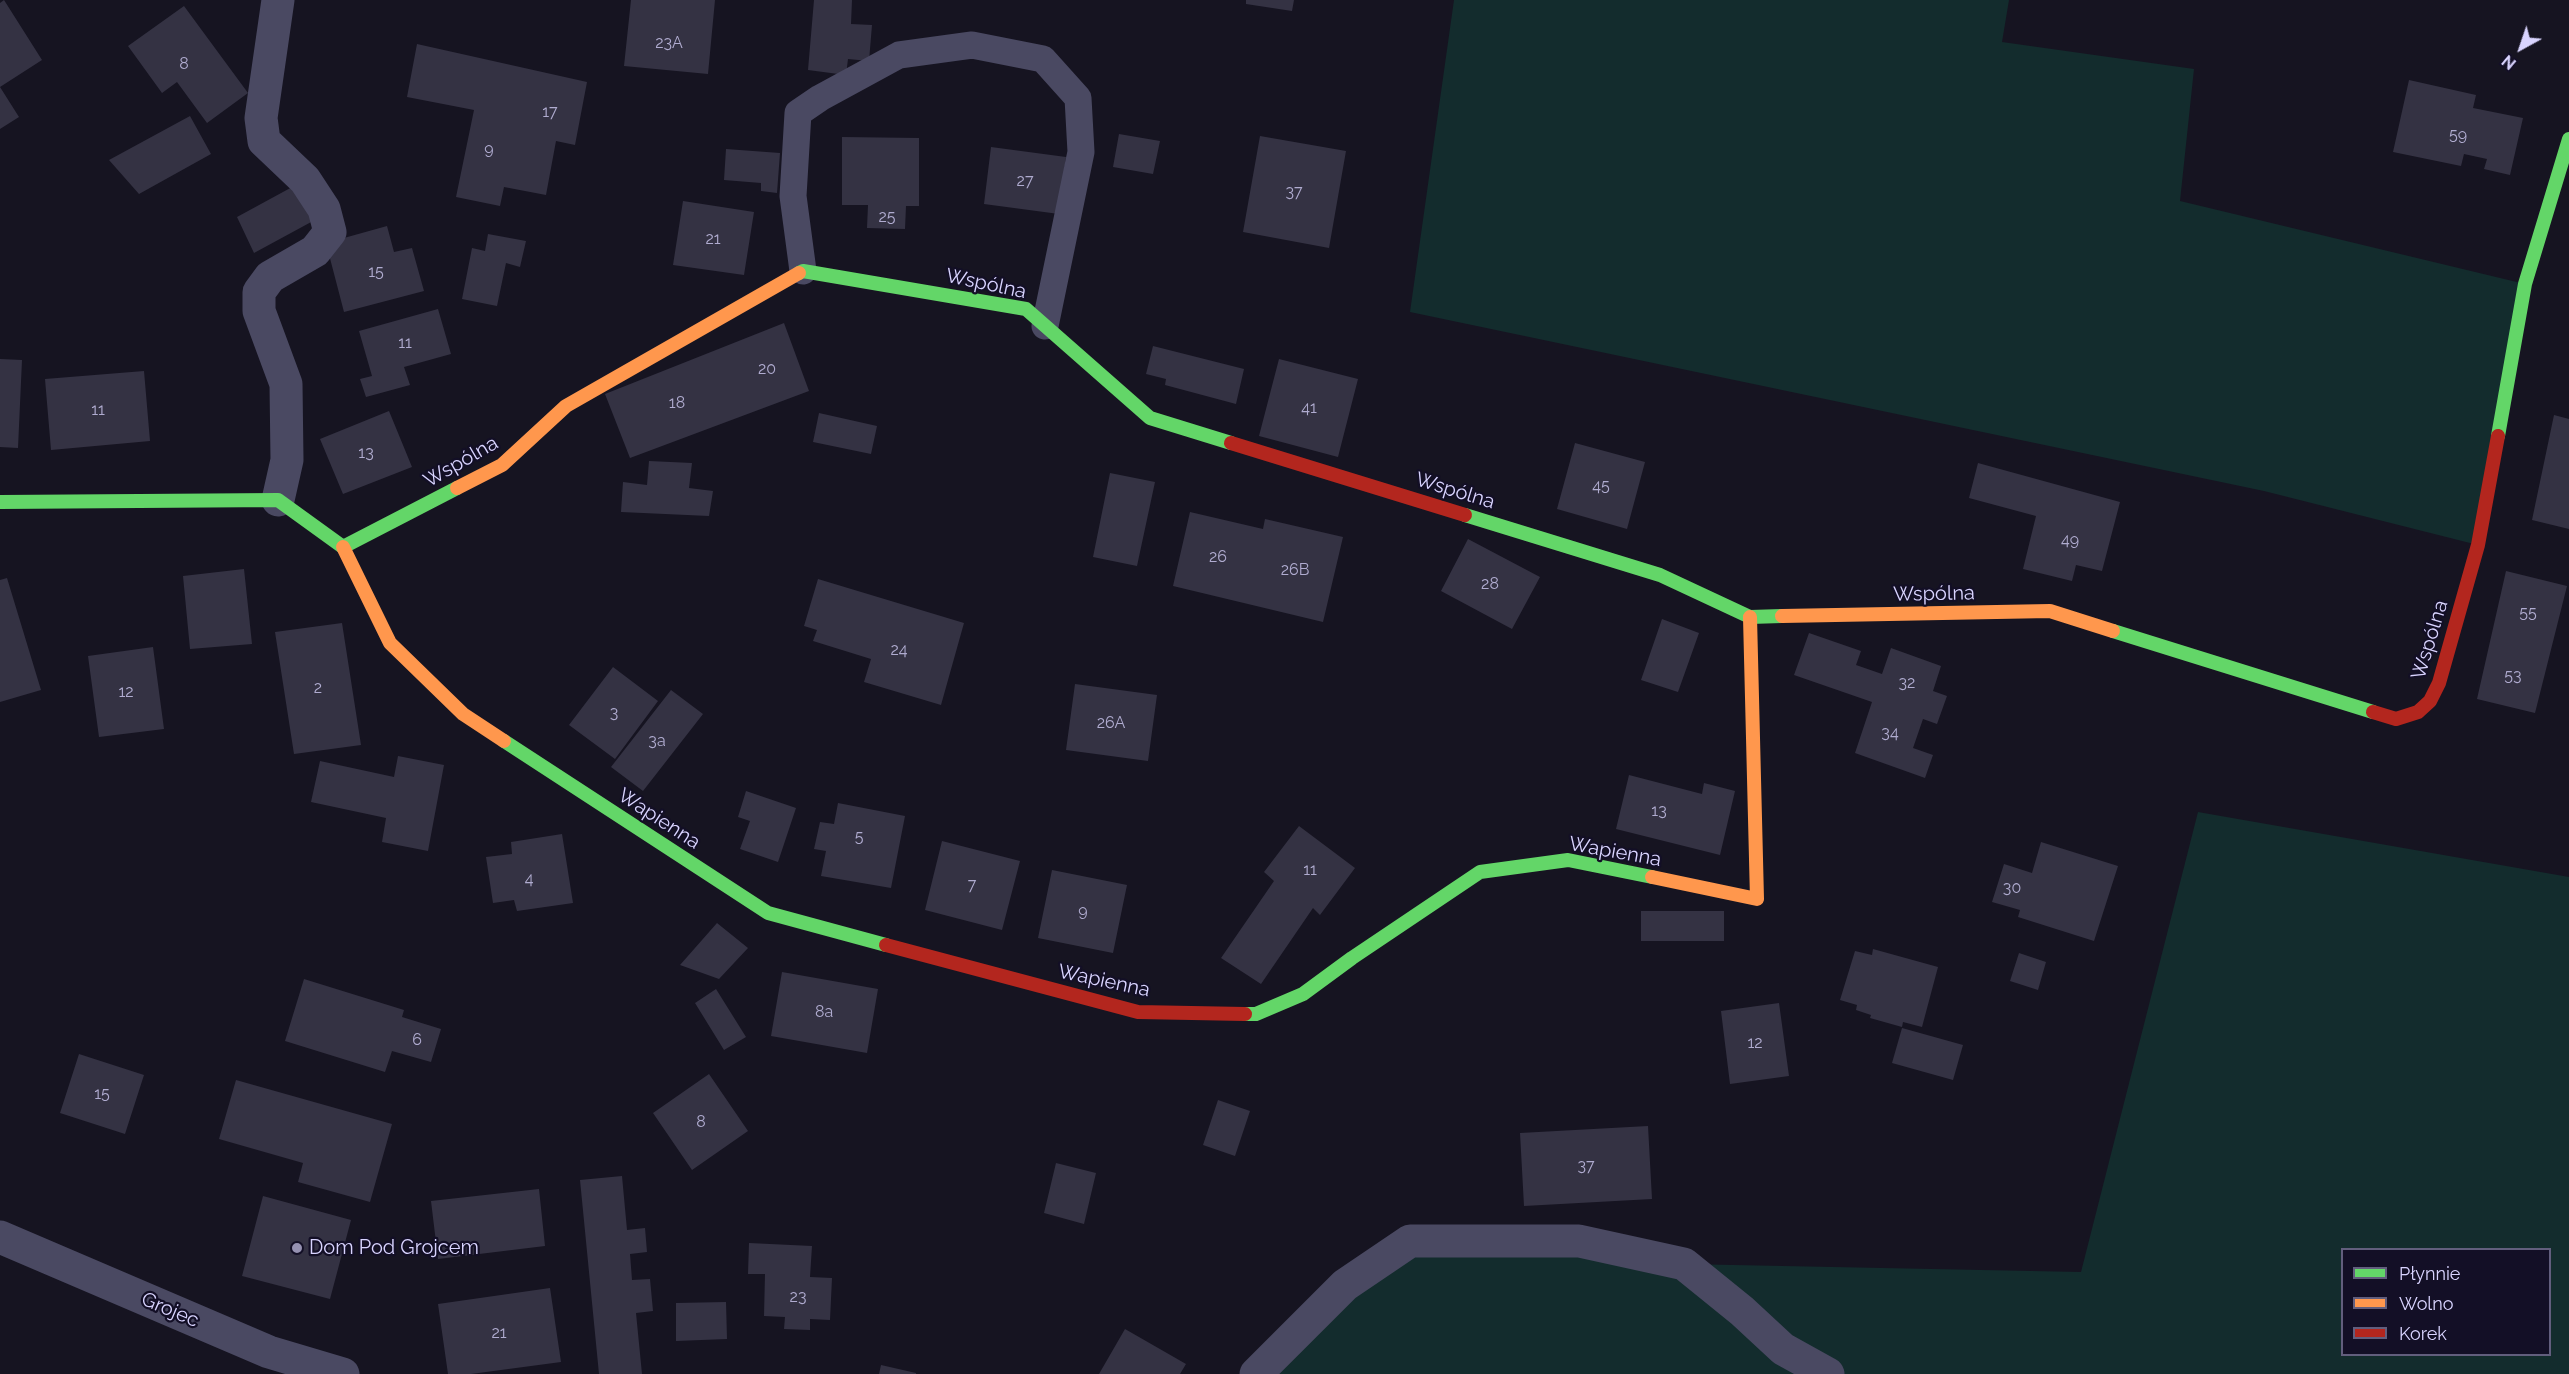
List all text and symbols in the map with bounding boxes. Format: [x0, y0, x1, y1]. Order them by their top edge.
north arrow [2491, 18, 2551, 78]
house number: 23A [655, 33, 683, 53]
text: N [2498, 51, 2520, 73]
house number: 8 [179, 54, 189, 74]
house number: 17 [542, 102, 558, 122]
house number: 59 [2449, 125, 2467, 145]
house number: 9 [484, 139, 494, 159]
house number: 27 [1017, 171, 1033, 191]
house number: 37 [1285, 182, 1303, 202]
house number: 25 [878, 207, 896, 227]
house number: 21 [705, 229, 721, 249]
house number: 15 [368, 262, 384, 282]
street label: Wspólna [944, 264, 1028, 304]
house number: 11 [398, 333, 412, 353]
house number: 20 [758, 359, 776, 379]
house number: 18 [669, 393, 685, 413]
house number: 41 [1301, 398, 1317, 418]
house number: 11 [91, 400, 105, 420]
street label: Wspólna [420, 431, 502, 493]
house number: 13 [358, 443, 374, 463]
street label: Wspólna [1412, 468, 1498, 514]
house number: 45 [1592, 476, 1610, 496]
house number: 49 [2061, 530, 2079, 550]
house number: 26 [1209, 547, 1227, 567]
house number: 26B [1281, 560, 1309, 580]
house number: 28 [1481, 574, 1499, 594]
street label: Wspólna [1893, 581, 1975, 607]
street label: Wspólna [2407, 597, 2453, 683]
house number: 55 [2519, 603, 2537, 623]
house number: 24 [890, 640, 908, 660]
house number: 53 [2504, 666, 2522, 686]
house number: 32 [1899, 673, 1915, 693]
house number: 2 [314, 678, 322, 698]
house number: 12 [118, 682, 134, 702]
house number: 3 [610, 703, 618, 723]
house number: 26A [1097, 713, 1125, 733]
house number: 34 [1881, 723, 1899, 743]
house number: 3a [648, 731, 666, 751]
street label: Wapienna [613, 783, 705, 855]
house number: 13 [1651, 801, 1667, 821]
house number: 5 [855, 827, 863, 847]
street label: Wapienna [1567, 832, 1663, 872]
house number: 11 [1303, 860, 1317, 880]
house number: 4 [525, 869, 533, 889]
house number: 7 [968, 875, 976, 895]
house number: 30 [2003, 878, 2021, 898]
house number: 9 [1078, 901, 1088, 921]
street label: Wapienna [1056, 960, 1152, 1002]
house number: 8a [815, 1002, 833, 1022]
house number: 6 [412, 1030, 422, 1050]
house number: 12 [1747, 1033, 1763, 1053]
house number: 15 [94, 1084, 110, 1104]
house number: 8 [696, 1112, 706, 1132]
house number: 37 [1577, 1156, 1595, 1176]
place label: Dom Pod Grojcem [309, 1236, 479, 1260]
marker: Dom Pod Grojcem [290, 1241, 304, 1255]
legend [2341, 1248, 2551, 1356]
text: Płynnie [2399, 1263, 2460, 1284]
street label: Grojec [138, 1287, 202, 1333]
house number: 23 [790, 1287, 806, 1307]
text: Wolno [2399, 1293, 2453, 1314]
house number: 21 [491, 1323, 507, 1343]
text: Korek [2399, 1323, 2447, 1344]

